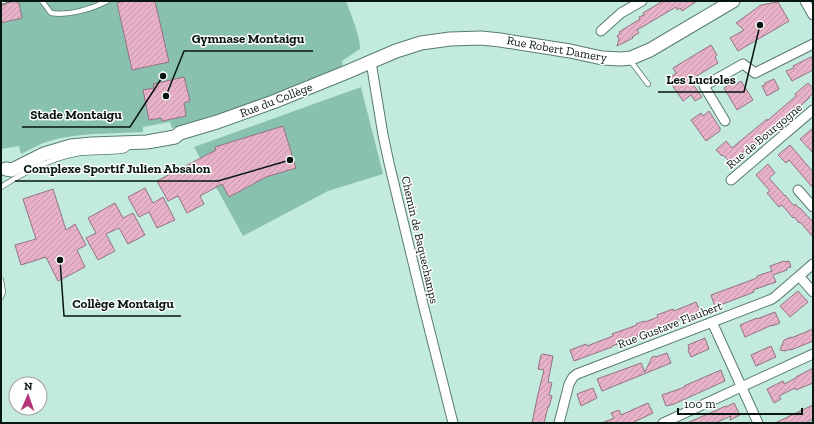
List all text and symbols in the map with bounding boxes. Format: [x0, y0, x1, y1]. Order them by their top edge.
callout: Gymnase Montaigu [184, 26, 313, 51]
text: Gymnase Montaigu [192, 31, 305, 46]
street label: Rue Robert Damery [506, 33, 609, 65]
callout: Les Lucioles [658, 67, 744, 92]
text: Les Lucioles [666, 72, 736, 87]
street label: Rue du Collège [238, 80, 315, 120]
street label: Rue de Bourgogne [723, 100, 805, 172]
callout: Stade Montaigu [22, 102, 130, 127]
text: Stade Montaigu [30, 107, 122, 122]
callout: Complexe Sportif Julien Absalon [15, 156, 218, 181]
text: Complexe Sportif Julien Absalon [24, 161, 211, 176]
street label: Chemin de Baquechamps [399, 175, 441, 305]
callout: Collège Montaigu [64, 291, 181, 316]
text: Collège Montaigu [72, 296, 174, 311]
street label: Rue Gustave Flaubert [616, 298, 725, 351]
north arrow [8, 376, 48, 416]
text: N [24, 380, 33, 393]
scale bar [678, 390, 802, 416]
text: 100 m [684, 397, 716, 411]

